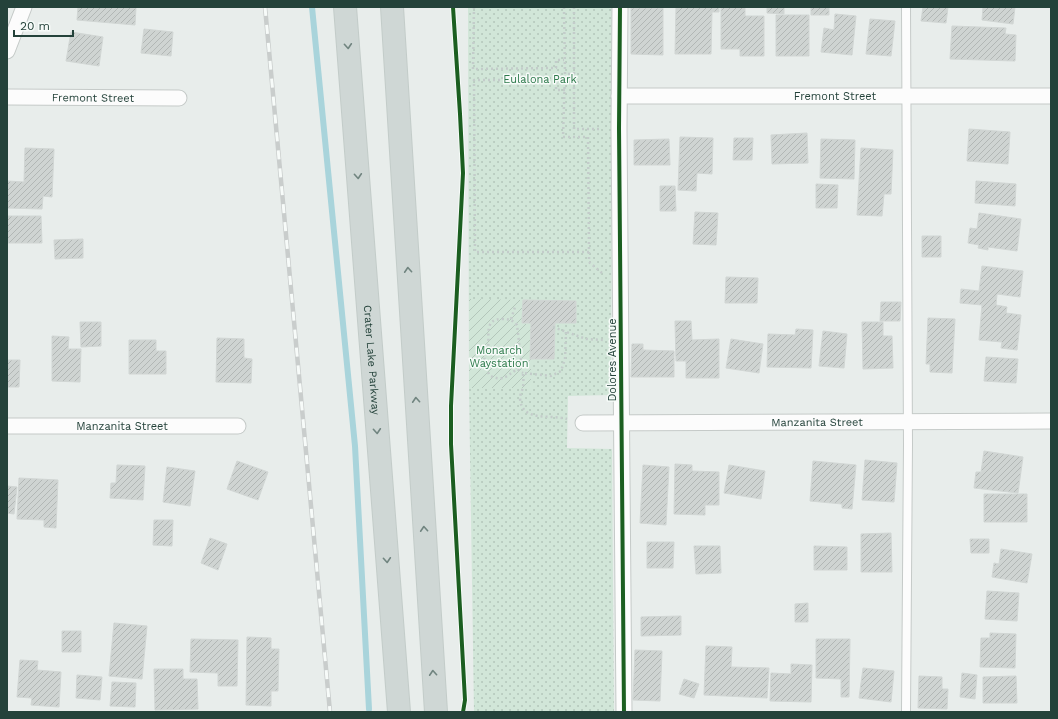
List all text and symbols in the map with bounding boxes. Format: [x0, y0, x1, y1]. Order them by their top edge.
scale bar [14, 12, 73, 38]
text: 20 m [20, 19, 50, 33]
one-way arrow [344, 43, 353, 49]
park label: Eulalona Park [503, 73, 577, 86]
street label: Fremont Street [794, 90, 877, 103]
street label: Fremont Street [52, 91, 135, 105]
one-way arrow [354, 172, 363, 179]
one-way arrow [404, 267, 413, 273]
street label: Crater Lake Parkway [361, 305, 382, 416]
street label: Dolores Avenue [606, 318, 619, 402]
park label: Monarch Waystation [470, 344, 528, 370]
one-way arrow [412, 397, 421, 403]
street label: Manzanita Street [771, 416, 863, 429]
street label: Manzanita Street [76, 420, 168, 433]
one-way arrow [373, 428, 382, 434]
one-way arrow [420, 526, 429, 532]
one-way arrow [383, 557, 392, 563]
one-way arrow [429, 670, 438, 676]

